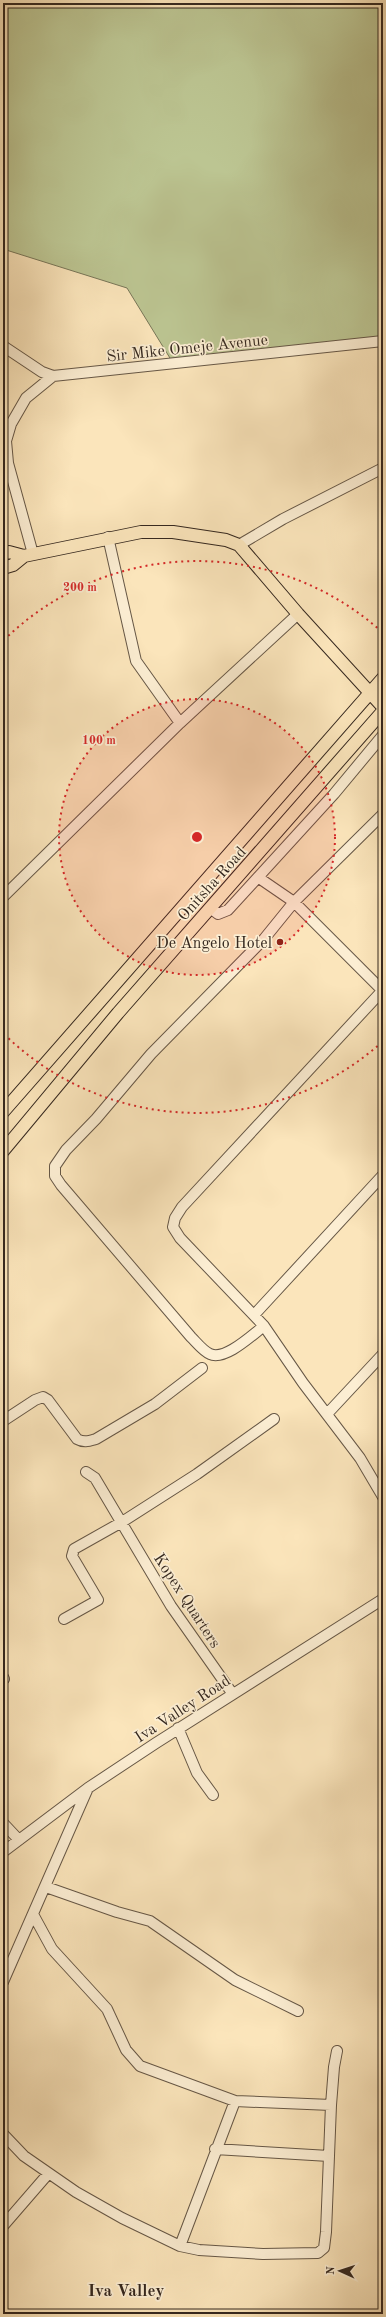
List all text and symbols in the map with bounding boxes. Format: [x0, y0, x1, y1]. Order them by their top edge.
street label: Sir Mike Omeje Avenue [106, 333, 269, 365]
text: 200 m [63, 582, 97, 594]
text: 100 m [82, 735, 116, 747]
centre of rings [190, 830, 204, 844]
street label: Onitsha Road [175, 844, 250, 924]
place label: De Angelo Hotel [156, 936, 272, 952]
marker: De Angelo Hotel [275, 937, 285, 947]
street label: Kopex Quarters [150, 1551, 223, 1651]
street label: Iva Valley Road [133, 1673, 234, 1746]
north arrow [320, 2251, 360, 2291]
text: N [326, 2265, 337, 2275]
district label: Iva Valley [88, 2283, 164, 2300]

